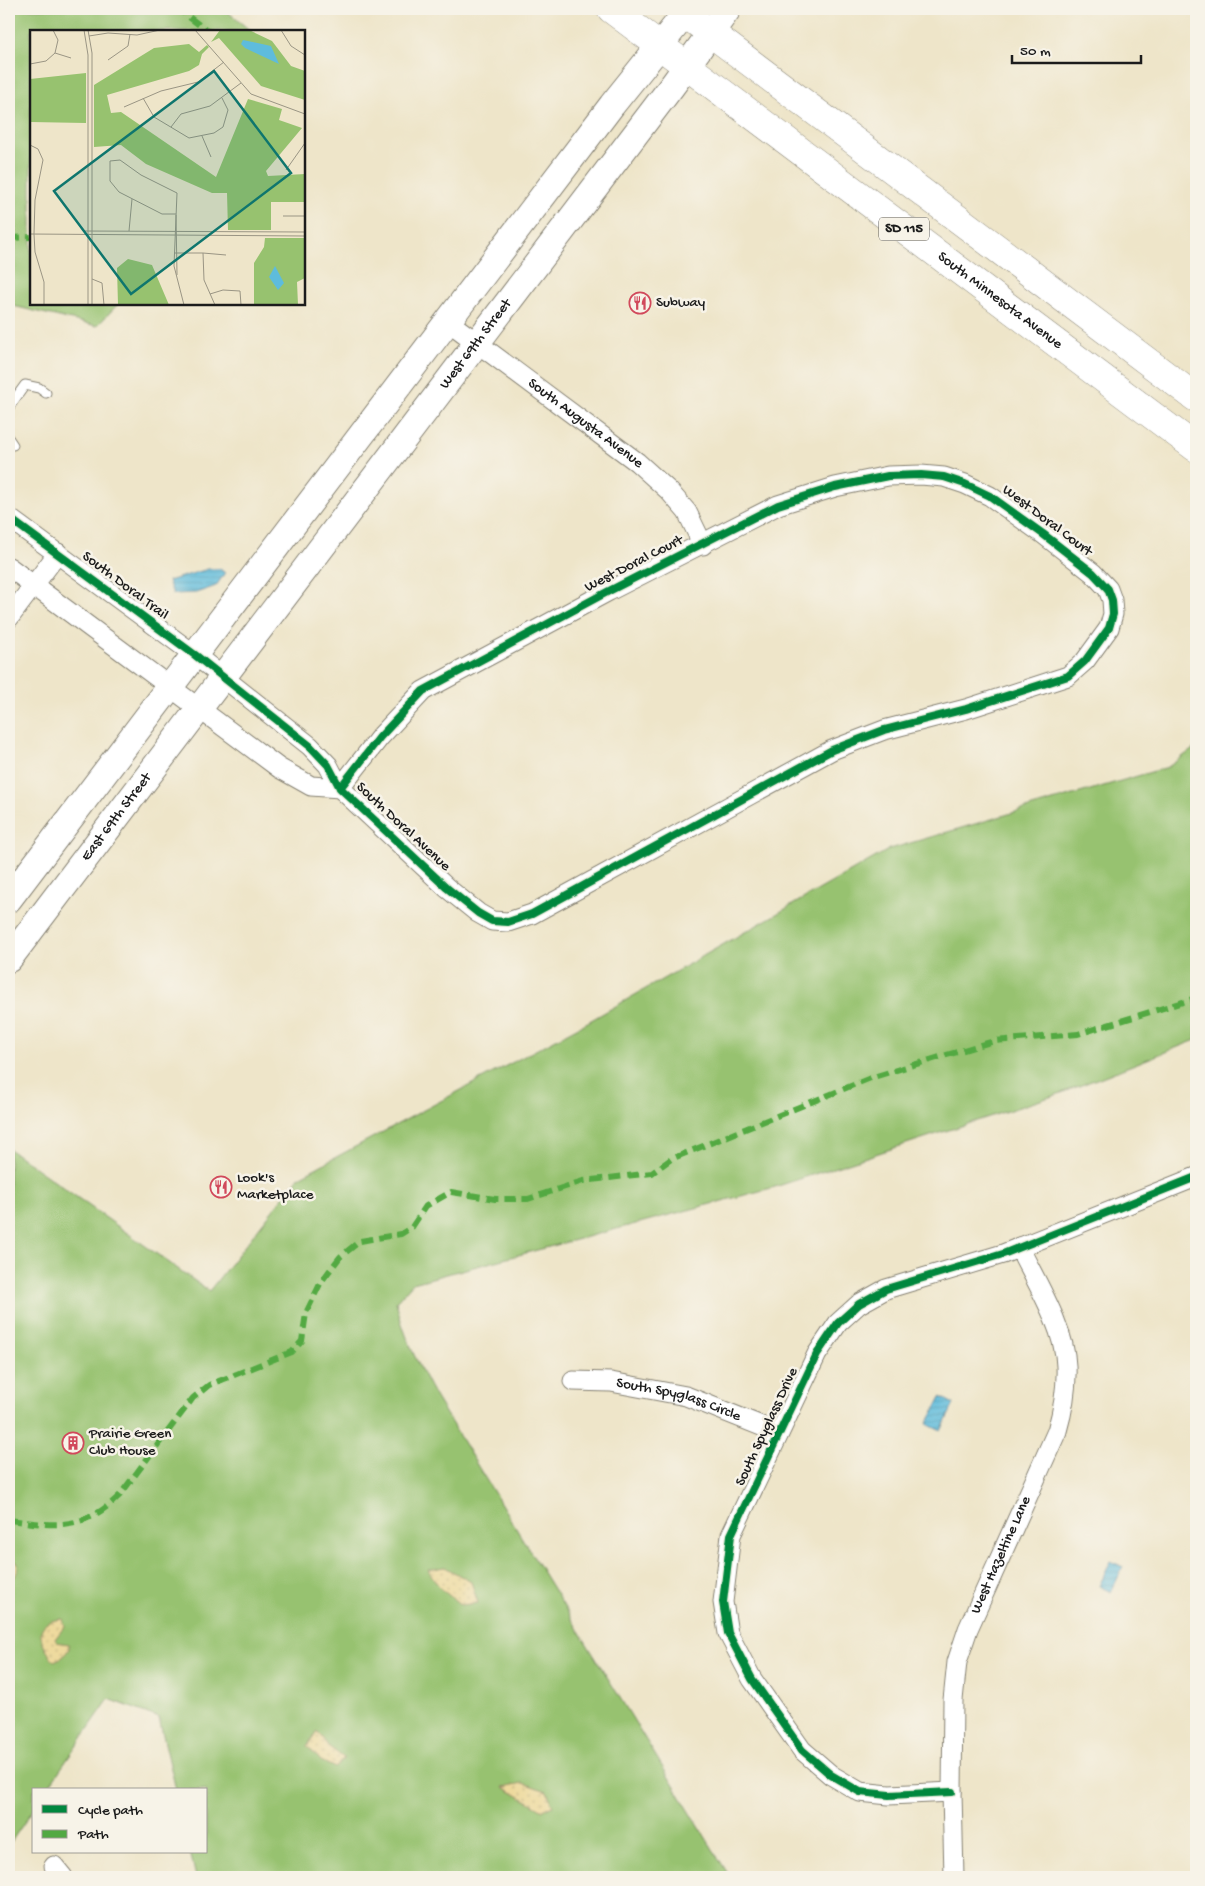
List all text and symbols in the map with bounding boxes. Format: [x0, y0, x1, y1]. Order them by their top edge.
inset map [30, 30, 305, 305]
scale bar [1012, 32, 1141, 64]
text: 50 m [1020, 43, 1051, 61]
road number: SD 115 [879, 218, 929, 240]
street label: South Minnesota Avenue [934, 248, 1066, 354]
restaurant icon: Subway [628, 291, 652, 315]
street label: West 69th Street [436, 294, 517, 393]
place label: Subway [656, 294, 706, 312]
street label: South Augusta Avenue [524, 375, 647, 473]
street label: West Doral Court [998, 481, 1097, 562]
street label: West Doral Court [582, 531, 688, 597]
street label: South Doral Trail [78, 548, 172, 624]
street label: East 69th Street [77, 768, 157, 865]
street label: South Doral Avenue [352, 779, 454, 876]
place label: Look's Marketplace [237, 1169, 314, 1204]
restaurant icon: Look's Marketplace [209, 1175, 233, 1199]
street label: South Spyglass Drive [732, 1365, 802, 1489]
street label: South Spyglass Circle [615, 1374, 744, 1426]
place label: Prairie Green Club House [88, 1425, 171, 1460]
building icon: Prairie Green Club House [61, 1431, 85, 1455]
street label: West Hazeltine Lane [967, 1493, 1036, 1617]
legend [32, 1788, 208, 1854]
text: Cycle path [78, 1802, 143, 1820]
text: Path [77, 1826, 109, 1844]

